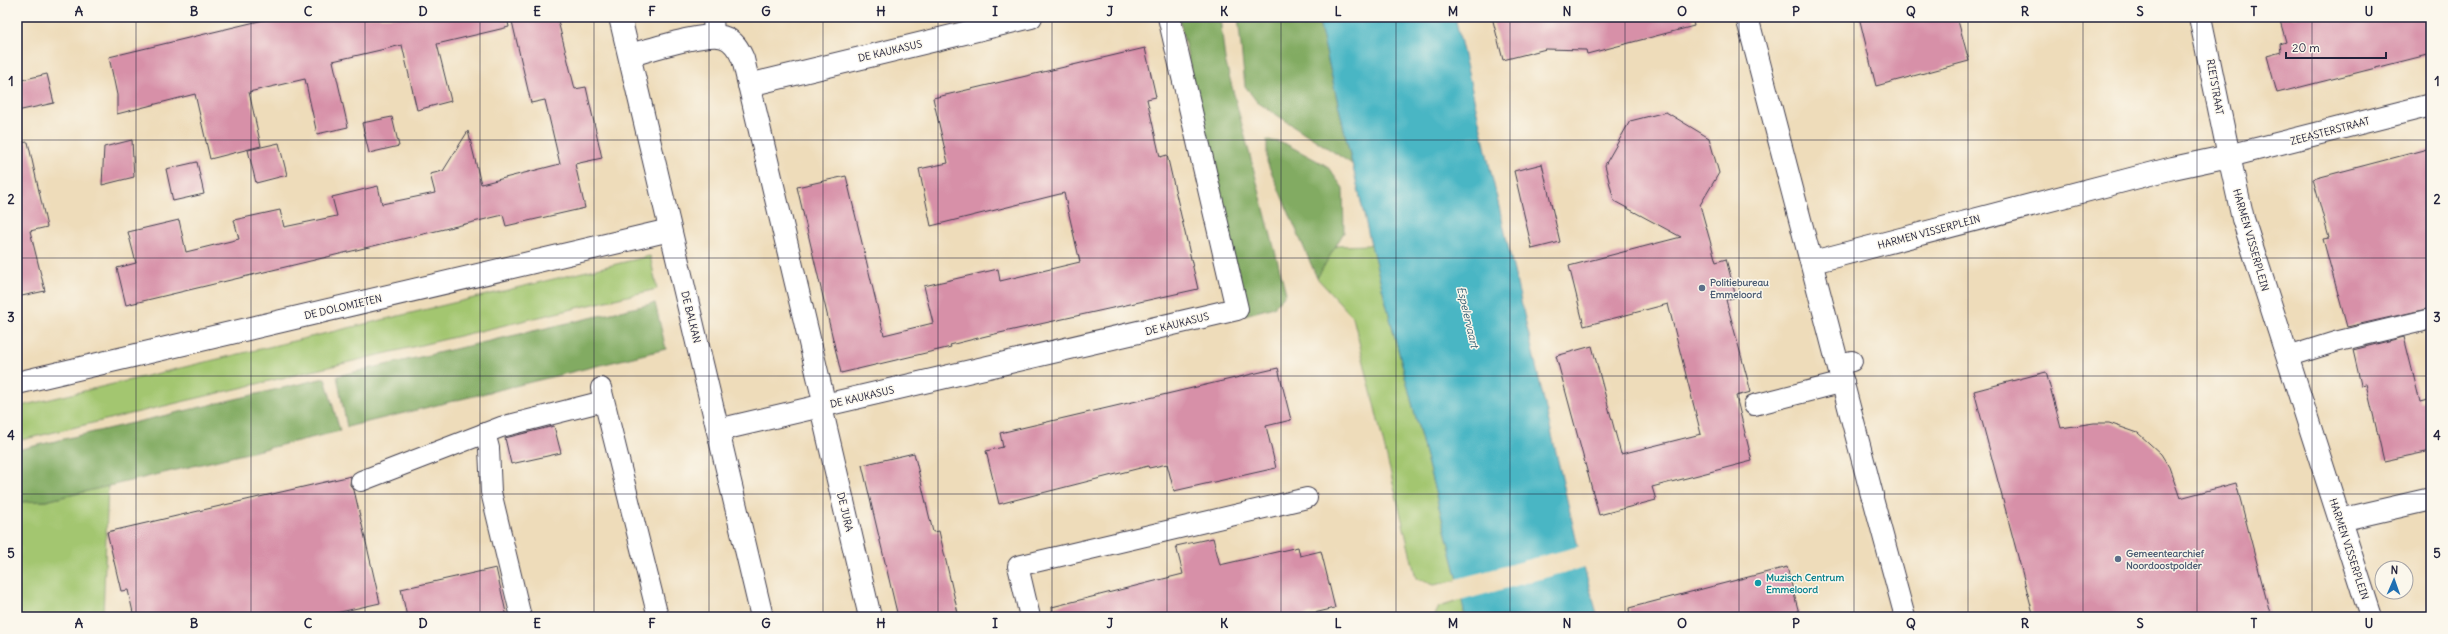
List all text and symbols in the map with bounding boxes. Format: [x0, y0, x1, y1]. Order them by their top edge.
text: A [75, 3, 84, 20]
text: B [190, 3, 199, 20]
text: C [304, 3, 313, 20]
text: D [418, 3, 428, 20]
text: E [533, 3, 541, 20]
text: F [648, 3, 656, 20]
text: G [761, 3, 771, 20]
text: H [876, 3, 886, 20]
text: I [992, 3, 998, 20]
text: J [1107, 3, 1114, 20]
text: K [1220, 3, 1229, 20]
text: L [1334, 3, 1342, 20]
text: M [1448, 3, 1458, 20]
text: N [1563, 3, 1571, 20]
text: O [1677, 3, 1687, 20]
text: P [1792, 3, 1800, 20]
text: Q [1906, 3, 1916, 20]
text: R [2021, 3, 2030, 20]
text: S [2136, 3, 2144, 20]
text: T [2251, 3, 2258, 20]
text: U [2365, 3, 2373, 20]
scale bar [2286, 34, 2386, 60]
street label: DE KAUKASUS [857, 37, 924, 65]
text: 20 m [2292, 40, 2320, 55]
street label: RIETSTRAAT [2204, 58, 2226, 116]
text: 1 [8, 73, 14, 90]
text: 1 [2434, 73, 2440, 90]
street label: ZEEASTERSTRAAT [2289, 114, 2371, 148]
street label: HARMEN VISSERPLEIN [2230, 187, 2272, 293]
text: 2 [7, 191, 15, 208]
text: 2 [2433, 191, 2441, 208]
street label: HARMEN VISSERPLEIN [1876, 212, 1982, 252]
place label: Politiebureau Emmeloord [1710, 276, 1769, 301]
marker: Politiebureau Emmeloord [1697, 283, 1707, 293]
water label: Espelervaart [1454, 285, 1482, 350]
street label: DE BALKAN [678, 290, 704, 344]
street label: DE DOLOMIETEN [303, 292, 383, 322]
text: 3 [7, 309, 15, 326]
text: 3 [2433, 309, 2441, 326]
street label: DE KAUKASUS [1144, 310, 1211, 338]
street label: DE KAUKASUS [829, 383, 896, 411]
text: 4 [7, 427, 15, 444]
text: 4 [2433, 427, 2441, 444]
street label: DE JURA [834, 491, 856, 534]
street label: HARMEN VISSERPLEIN [2326, 497, 2372, 601]
text: 5 [7, 545, 15, 562]
text: 5 [2433, 545, 2441, 562]
place label: Gemeentearchief Noordoostpolder [2126, 547, 2205, 572]
marker: Gemeentearchief Noordoostpolder [2113, 554, 2123, 564]
north arrow [2374, 560, 2414, 600]
text: N [2390, 563, 2398, 577]
place label: Muzisch Centrum Emmeloord [1766, 571, 1844, 596]
marker: Muzisch Centrum Emmeloord [1753, 578, 1763, 588]
text: A [75, 615, 84, 632]
text: B [190, 615, 199, 632]
text: C [304, 615, 313, 632]
text: D [418, 615, 428, 632]
text: E [533, 615, 541, 632]
text: F [648, 615, 656, 632]
text: G [761, 615, 771, 632]
text: H [876, 615, 886, 632]
text: I [992, 615, 998, 632]
text: J [1107, 615, 1114, 632]
text: K [1220, 615, 1229, 632]
text: L [1334, 615, 1342, 632]
text: M [1448, 615, 1458, 632]
text: N [1563, 615, 1571, 632]
text: O [1677, 615, 1687, 632]
text: P [1792, 615, 1800, 632]
text: Q [1906, 615, 1916, 632]
text: R [2021, 615, 2030, 632]
text: S [2136, 615, 2144, 632]
text: T [2251, 615, 2258, 632]
text: U [2365, 615, 2373, 632]

